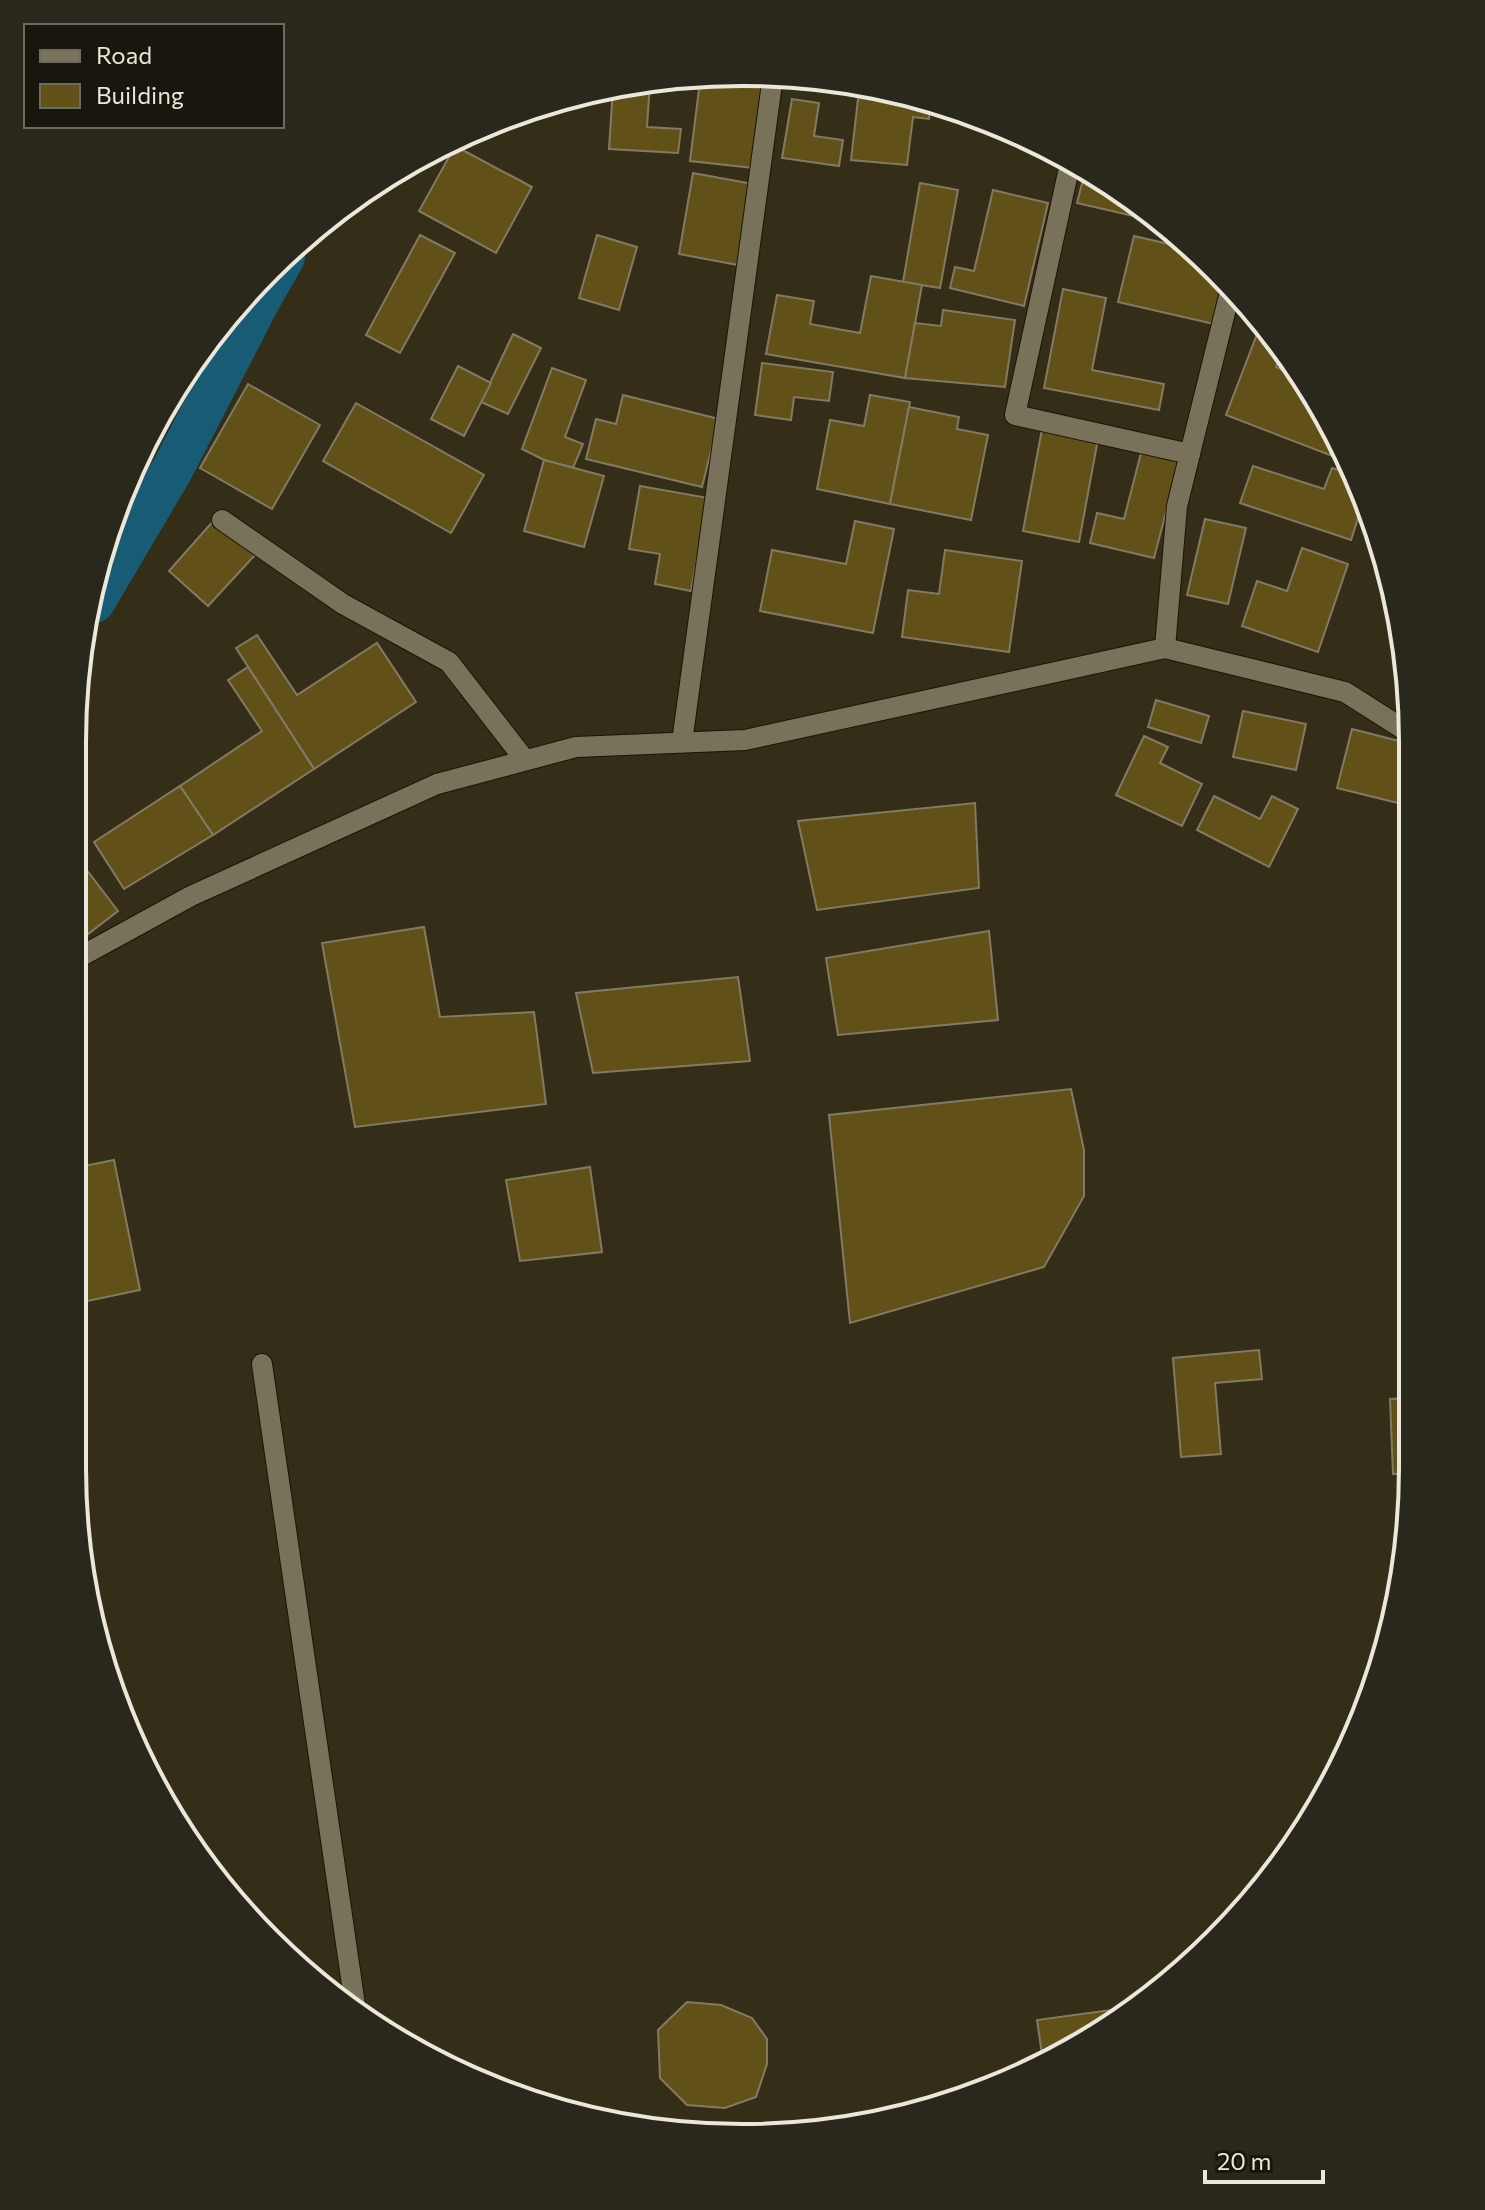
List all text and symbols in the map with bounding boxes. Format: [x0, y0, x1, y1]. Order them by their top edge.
legend [24, 24, 284, 128]
text: Road [96, 40, 152, 69]
text: Building [96, 80, 184, 109]
scale bar [1205, 2134, 1323, 2184]
text: 20 m [1217, 2146, 1271, 2175]

